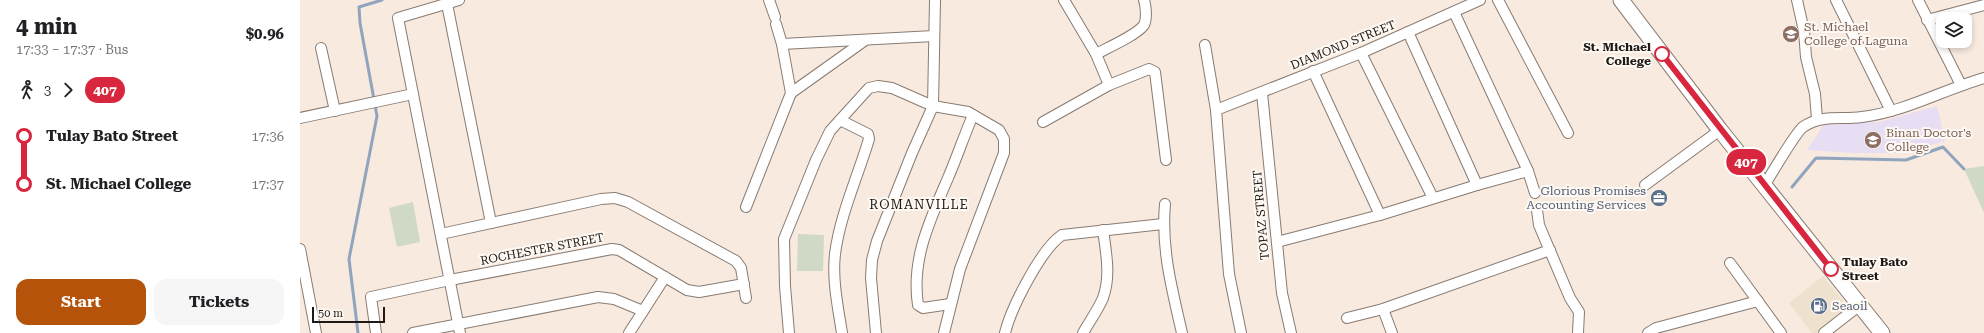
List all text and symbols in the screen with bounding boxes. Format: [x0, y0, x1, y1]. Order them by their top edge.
map controls [1936, 12, 1972, 48]
button: layers [1936, 12, 1972, 48]
text: 4 min [16, 14, 77, 39]
street label: DIAMOND STREET [1288, 18, 1398, 72]
place label: St. Michael College of Laguna [1804, 20, 1908, 48]
school or university icon: St. Michael College of Laguna [1781, 24, 1801, 44]
text: $0.96 [246, 25, 284, 43]
place label: St. Michael College [1583, 40, 1651, 68]
text: 17:33 – 17:37 · Bus [16, 42, 128, 57]
marker: St. Michael College [1654, 46, 1670, 62]
icon: walk [16, 79, 38, 101]
icon: forward [57, 79, 79, 101]
text: 407 [93, 82, 117, 98]
text: 3 [44, 83, 51, 98]
place label: Binan Doctor's College [1886, 126, 1972, 154]
text: Tulay Bato Street [46, 127, 178, 145]
text: 17:36 [252, 129, 284, 144]
school or university icon: Binan Doctor's College [1863, 130, 1883, 150]
line badge: 407 [1723, 149, 1769, 175]
text: 407 [1734, 154, 1758, 170]
street label: TOPAZ STREET [1250, 169, 1272, 261]
text: St. Michael College [46, 175, 191, 193]
text: 17:37 [252, 177, 284, 192]
place label: Glorious Promises Accounting Services [1527, 184, 1646, 212]
office icon: Glorious Promises Accounting Services [1649, 188, 1669, 208]
district label: ROMANVILLE [869, 197, 969, 212]
street label: ROCHESTER STREET [479, 230, 605, 268]
place label: Tulay Bato Street [1842, 255, 1908, 283]
marker: Tulay Bato Street [1823, 261, 1839, 277]
button: Start [16, 279, 146, 325]
button: Tickets [154, 279, 284, 325]
fuel station icon: Seaoil [1809, 296, 1829, 316]
place label: Seaoil [1832, 299, 1868, 313]
scale bar [312, 305, 385, 324]
text: 50 m [318, 307, 343, 320]

